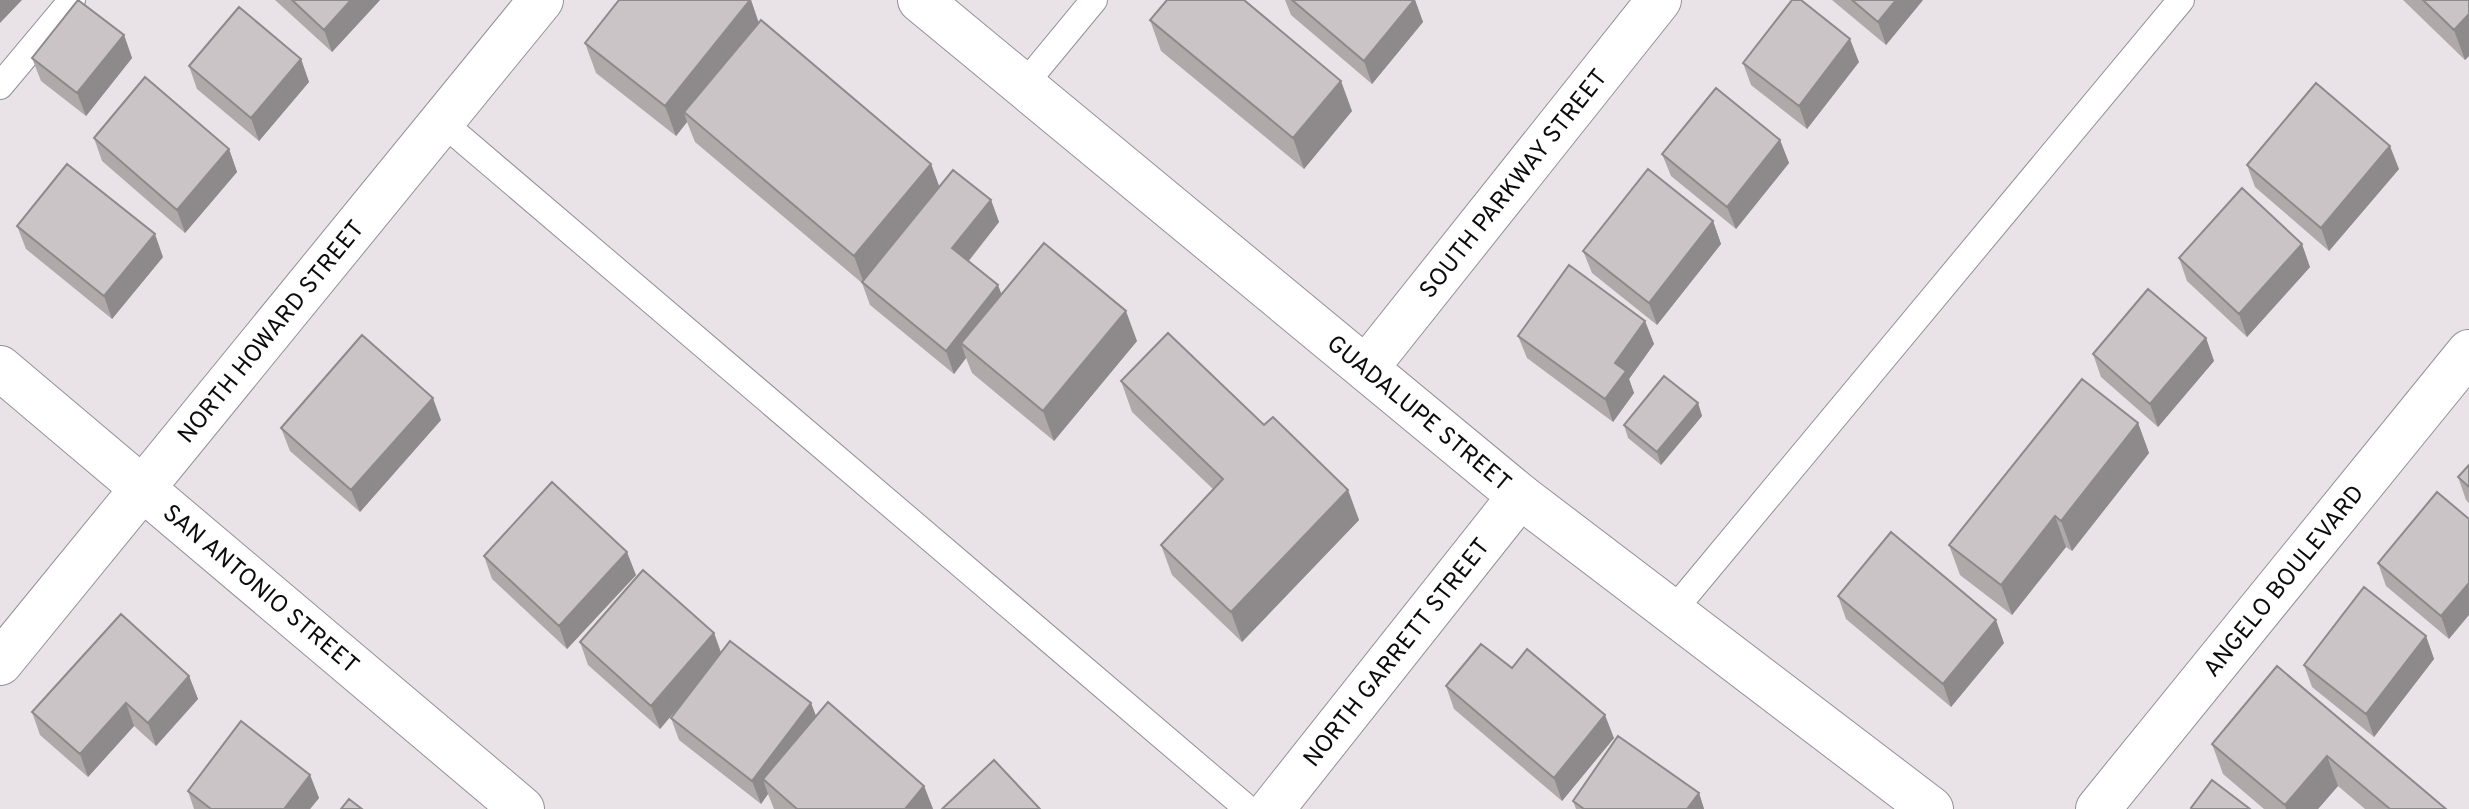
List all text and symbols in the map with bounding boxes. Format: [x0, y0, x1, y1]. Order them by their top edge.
street label: SOUTH PARKWAY STREET [1414, 64, 1615, 305]
street label: NORTH HOWARD STREET [172, 215, 372, 450]
street label: GUADALUPE STREET [1320, 329, 1516, 499]
street label: ANGELO BOULEVARD [2198, 480, 2372, 684]
street label: SAN ANTONIO STREET [156, 499, 364, 682]
street label: NORTH GARRETT STREET [1298, 533, 1498, 774]

